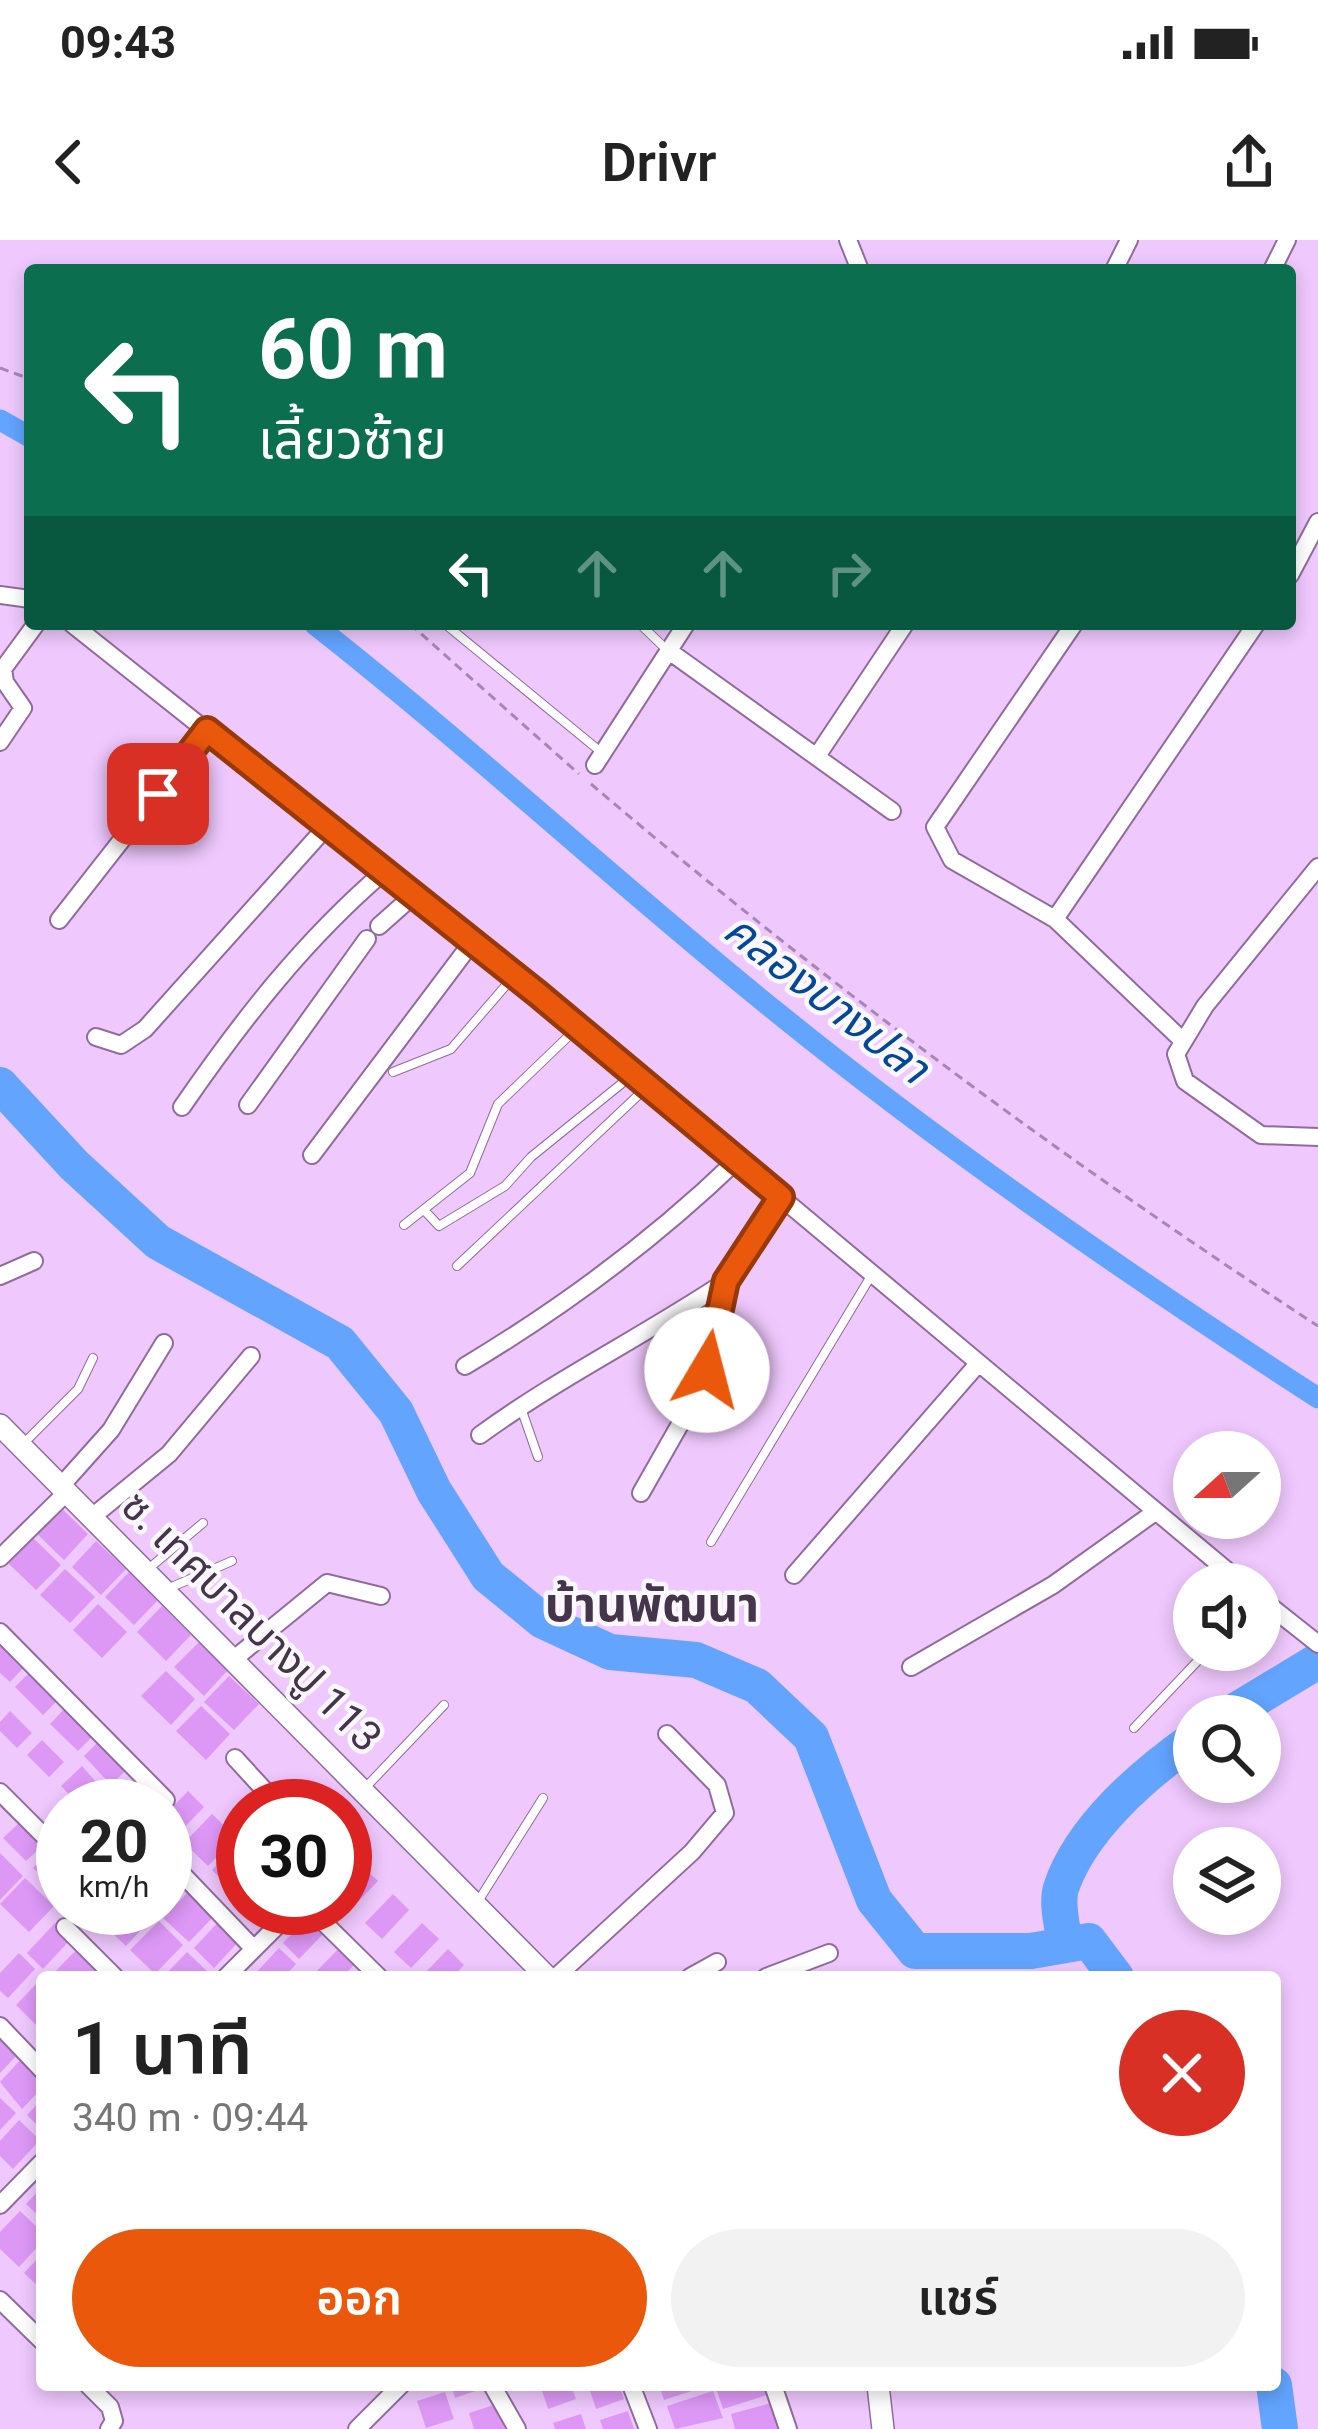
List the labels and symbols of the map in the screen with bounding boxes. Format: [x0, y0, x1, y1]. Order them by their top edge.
pin [107, 743, 209, 845]
water label: คลองบางปลา [714, 902, 941, 1095]
position arrow [644, 1307, 770, 1433]
north arrow [1173, 1431, 1281, 1539]
street label: ซ. เทศบาลบางปู 113 [111, 1481, 392, 1762]
district label: บ้านพัฒนา [545, 1576, 759, 1633]
speed limit sign: 30 [216, 1779, 372, 1935]

